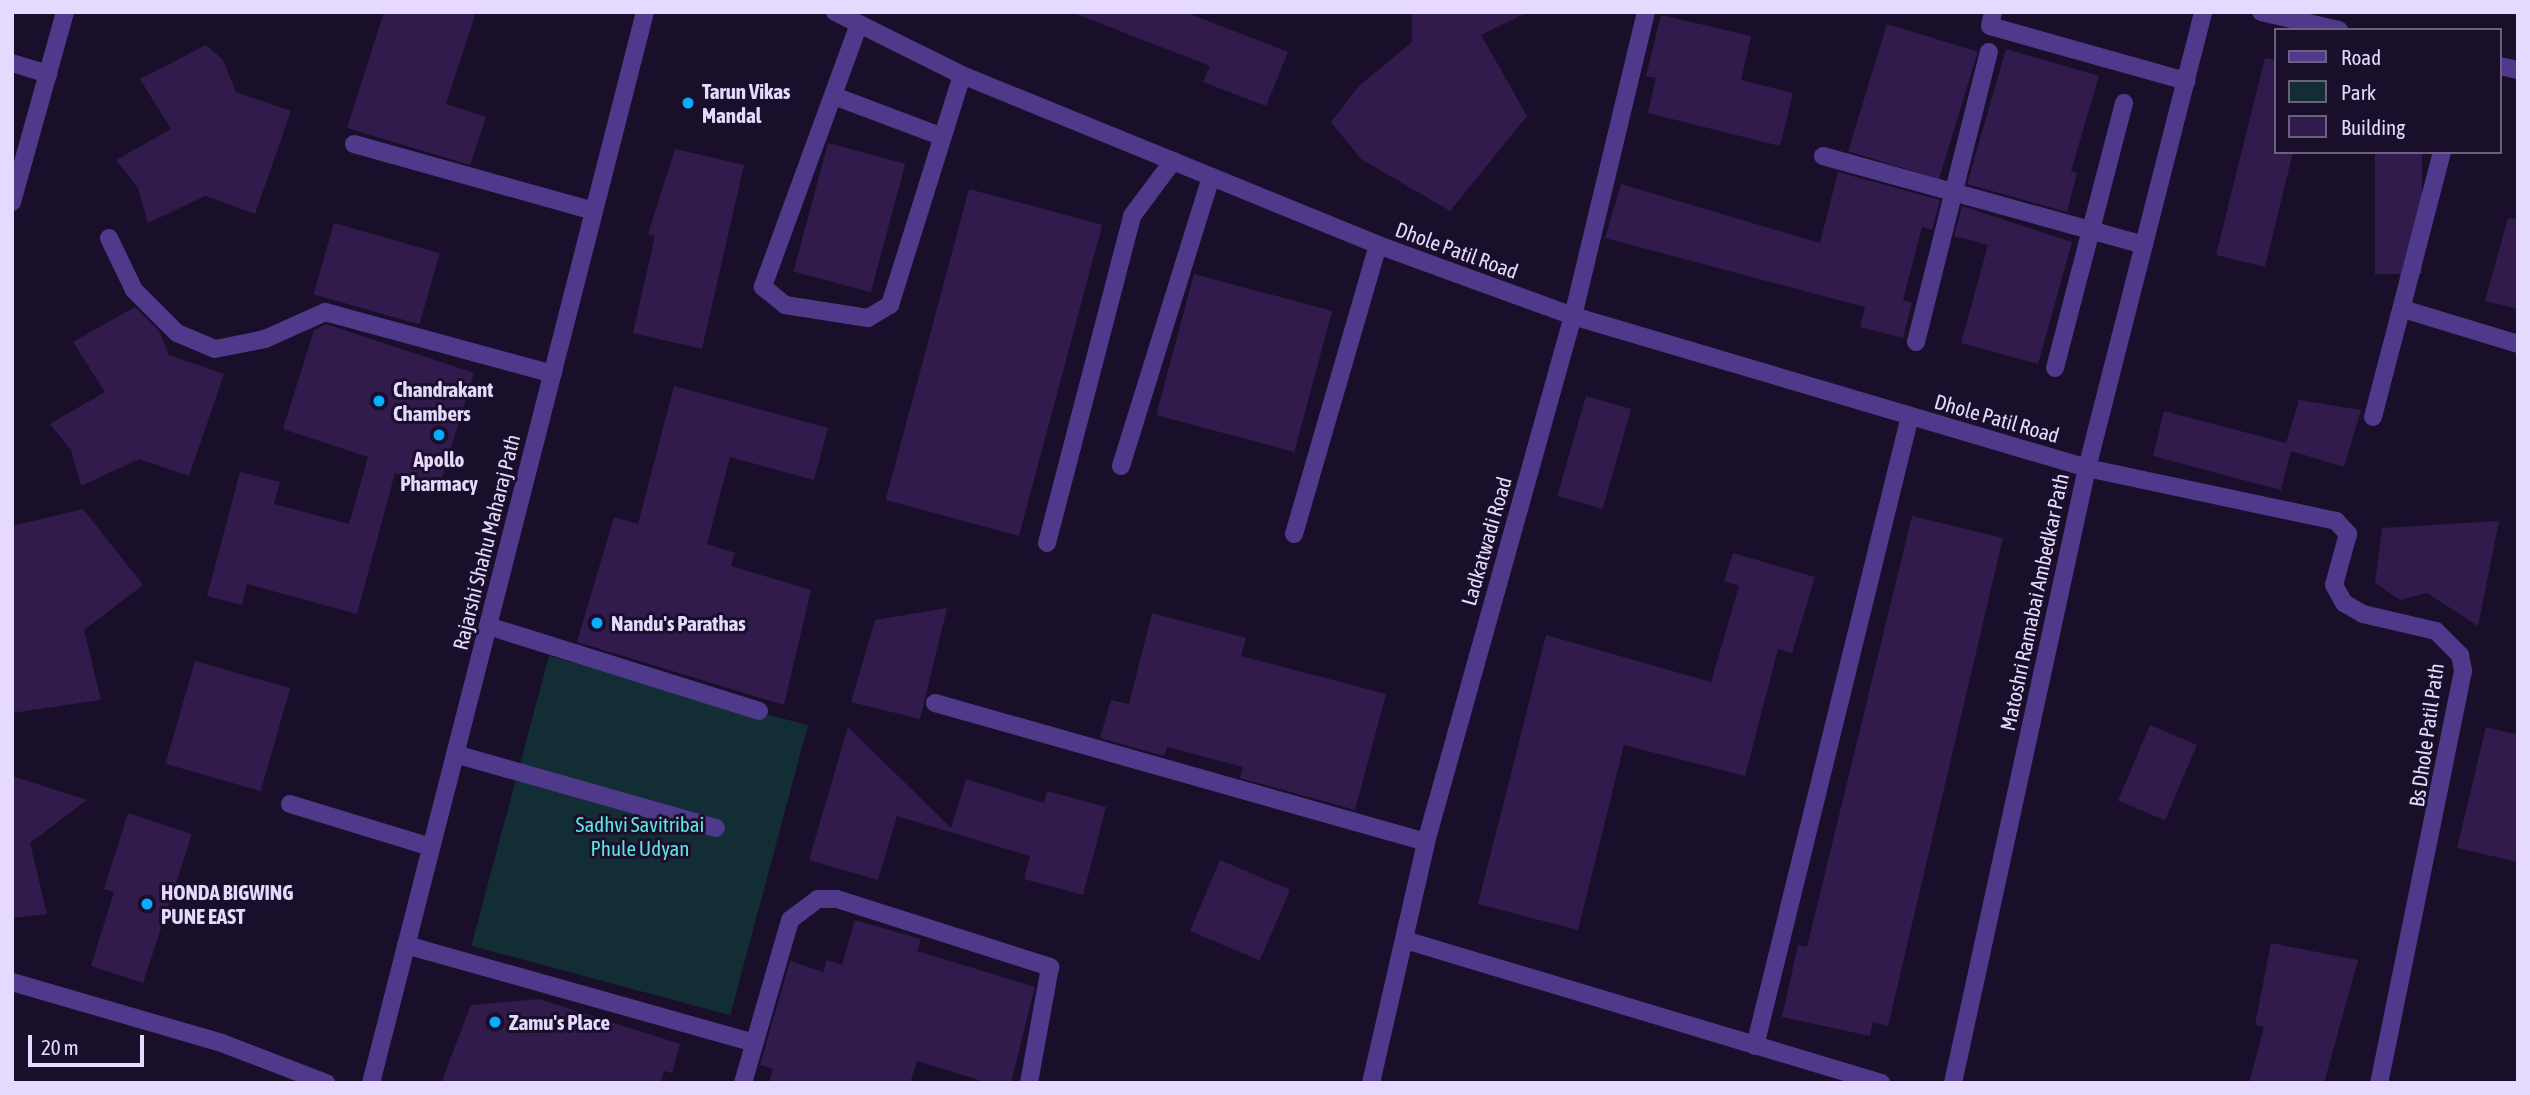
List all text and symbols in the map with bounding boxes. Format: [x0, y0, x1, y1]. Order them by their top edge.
legend [2274, 28, 2502, 154]
text: Road [2341, 45, 2381, 69]
place label: Tarun Vikas Mandal [702, 78, 790, 128]
text: Park [2341, 80, 2376, 104]
marker: Tarun Vikas Mandal [680, 95, 696, 111]
text: Building [2341, 115, 2405, 139]
street label: Dhole Patil Road [1392, 216, 1522, 284]
place label: Chandrakant Chambers [393, 376, 493, 426]
street label: Dhole Patil Road [1932, 388, 2062, 448]
marker: Chandrakant Chambers [371, 393, 387, 409]
marker: Apollo Pharmacy [431, 427, 447, 443]
street label: Rajarshi Shahu Maharaj Path [447, 432, 525, 652]
place label: Apollo Pharmacy [400, 446, 478, 496]
street label: Matoshri Ramabai Ambedkar Path [1994, 471, 2074, 733]
street label: Ladkatwadi Road [1456, 474, 1516, 608]
place label: Nandu's Parathas [611, 610, 746, 636]
marker: Nandu's Parathas [589, 615, 605, 631]
street label: Bs Dhole Patil Path [2403, 662, 2449, 808]
park label: Sadhvi Savitribai Phule Udyan [576, 811, 704, 861]
place label: HONDA BIGWING PUNE EAST [161, 879, 293, 929]
marker: HONDA BIGWING PUNE EAST [139, 896, 155, 912]
place label: Zamu's Place [509, 1009, 610, 1035]
marker: Zamu's Place [487, 1014, 503, 1030]
scale bar [32, 1021, 147, 1066]
text: 20 m [41, 1035, 79, 1059]

